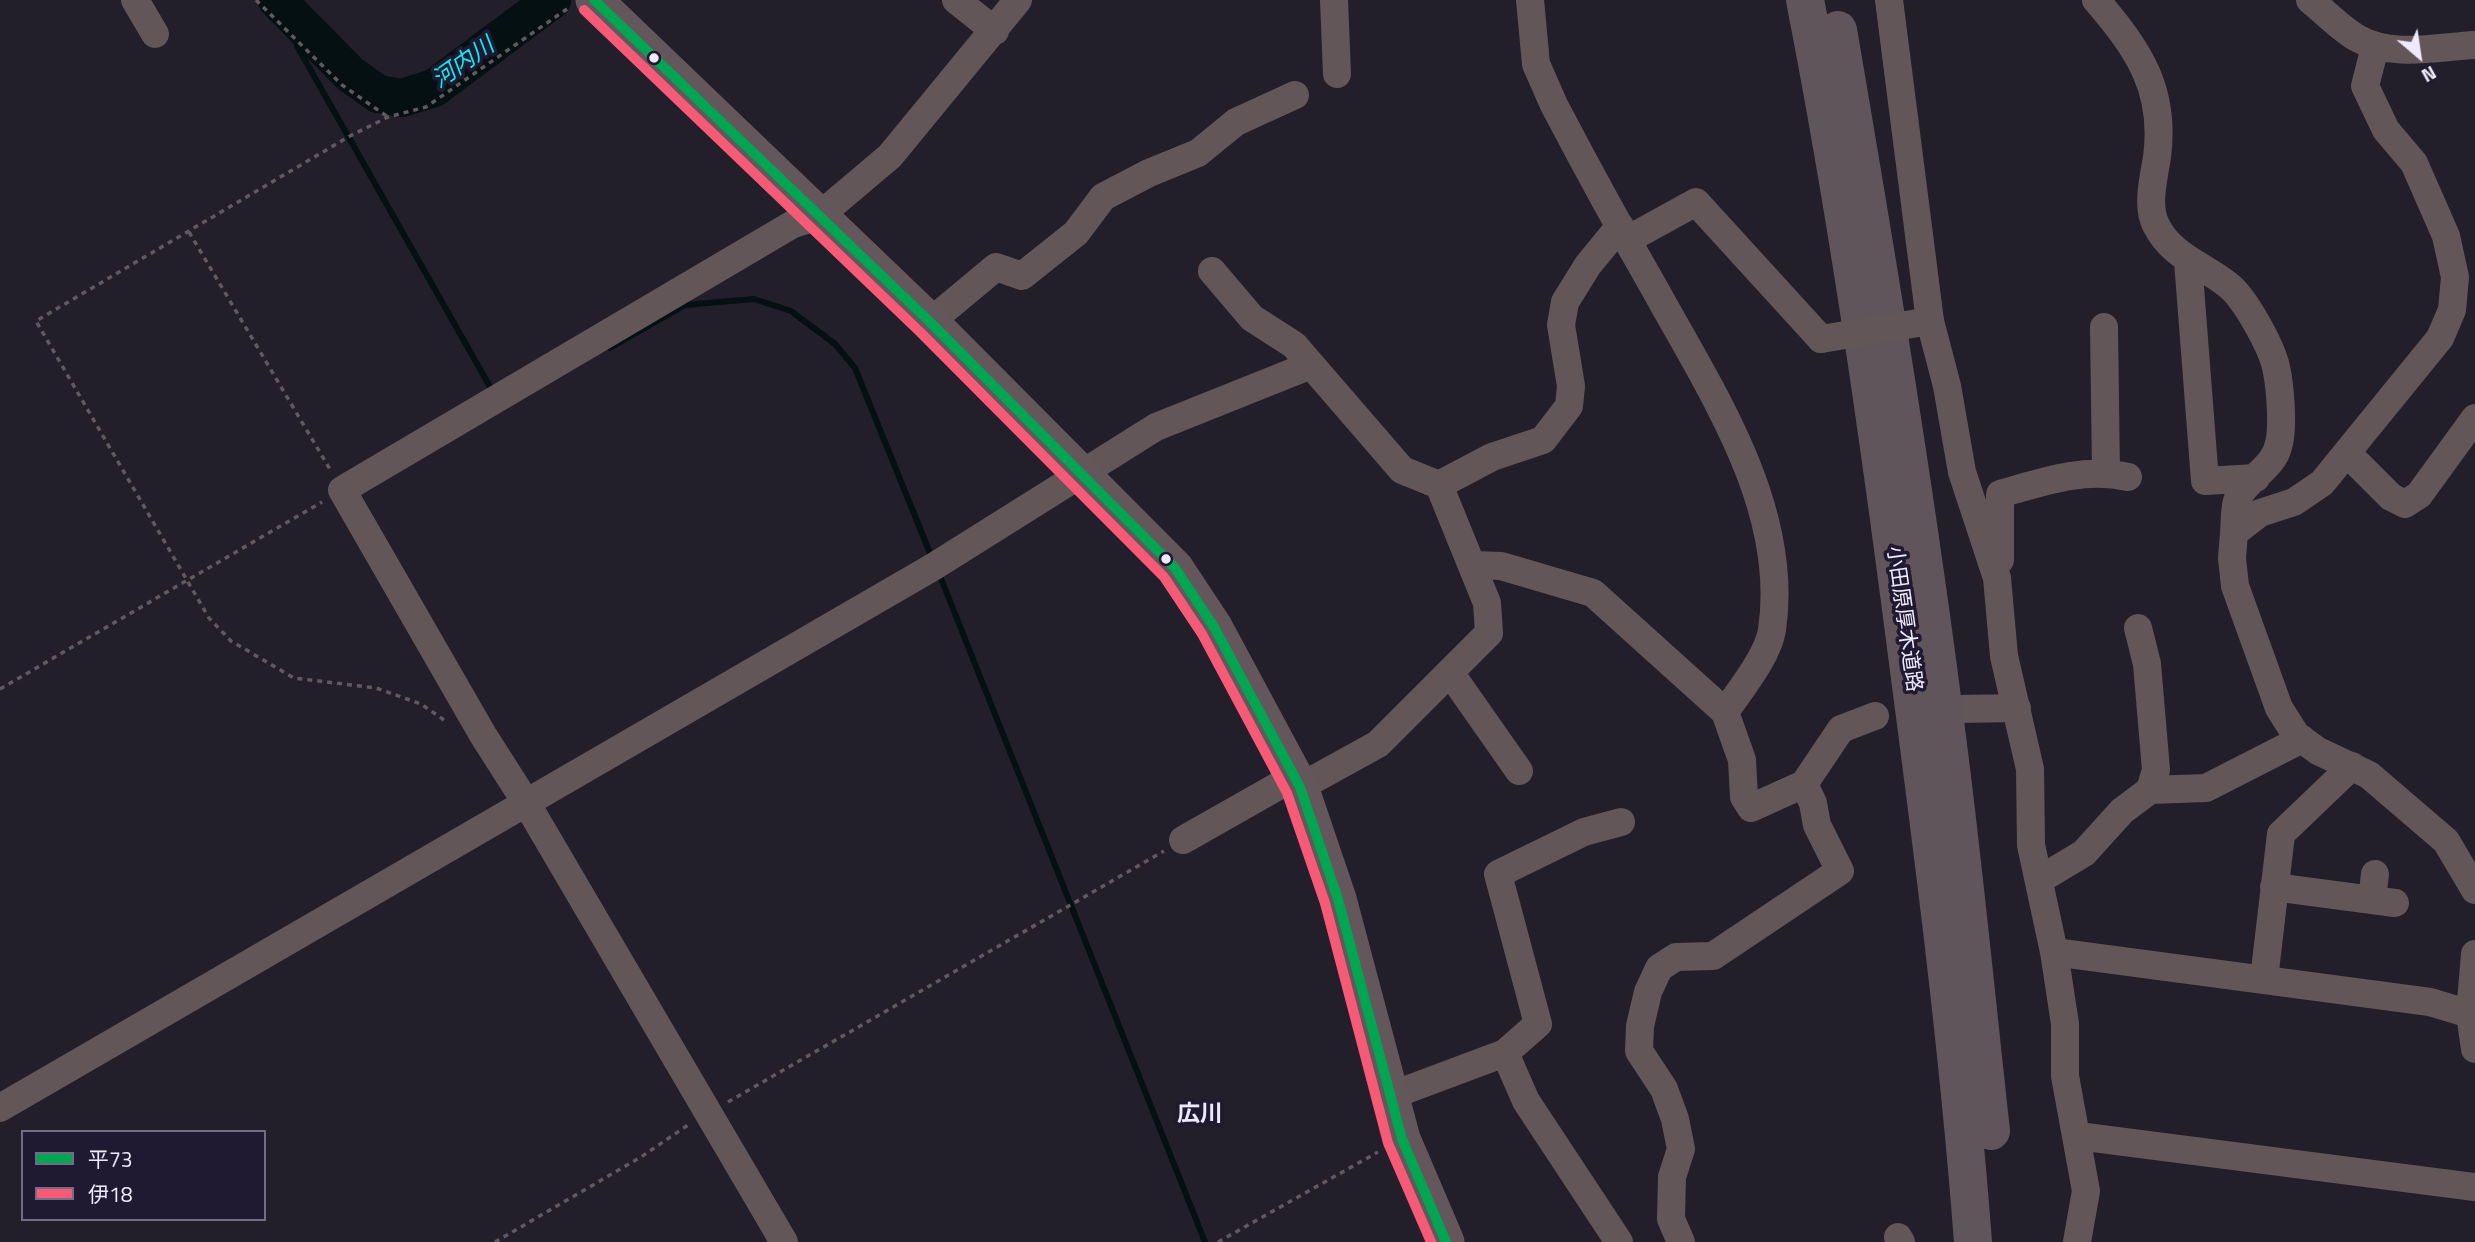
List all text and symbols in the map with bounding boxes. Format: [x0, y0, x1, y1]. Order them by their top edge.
north arrow [2384, 21, 2454, 91]
water label: 河内川 [428, 33, 500, 95]
unlabelled marker [647, 51, 661, 65]
text: N [2417, 59, 2442, 91]
street label: 小田原厚木道路 [1880, 544, 1926, 694]
unlabelled marker [1159, 552, 1173, 566]
district label: 広川 [1177, 1101, 1223, 1129]
legend [21, 1130, 266, 1221]
text: 平73 [88, 1143, 133, 1175]
text: 伊18 [88, 1178, 133, 1210]

